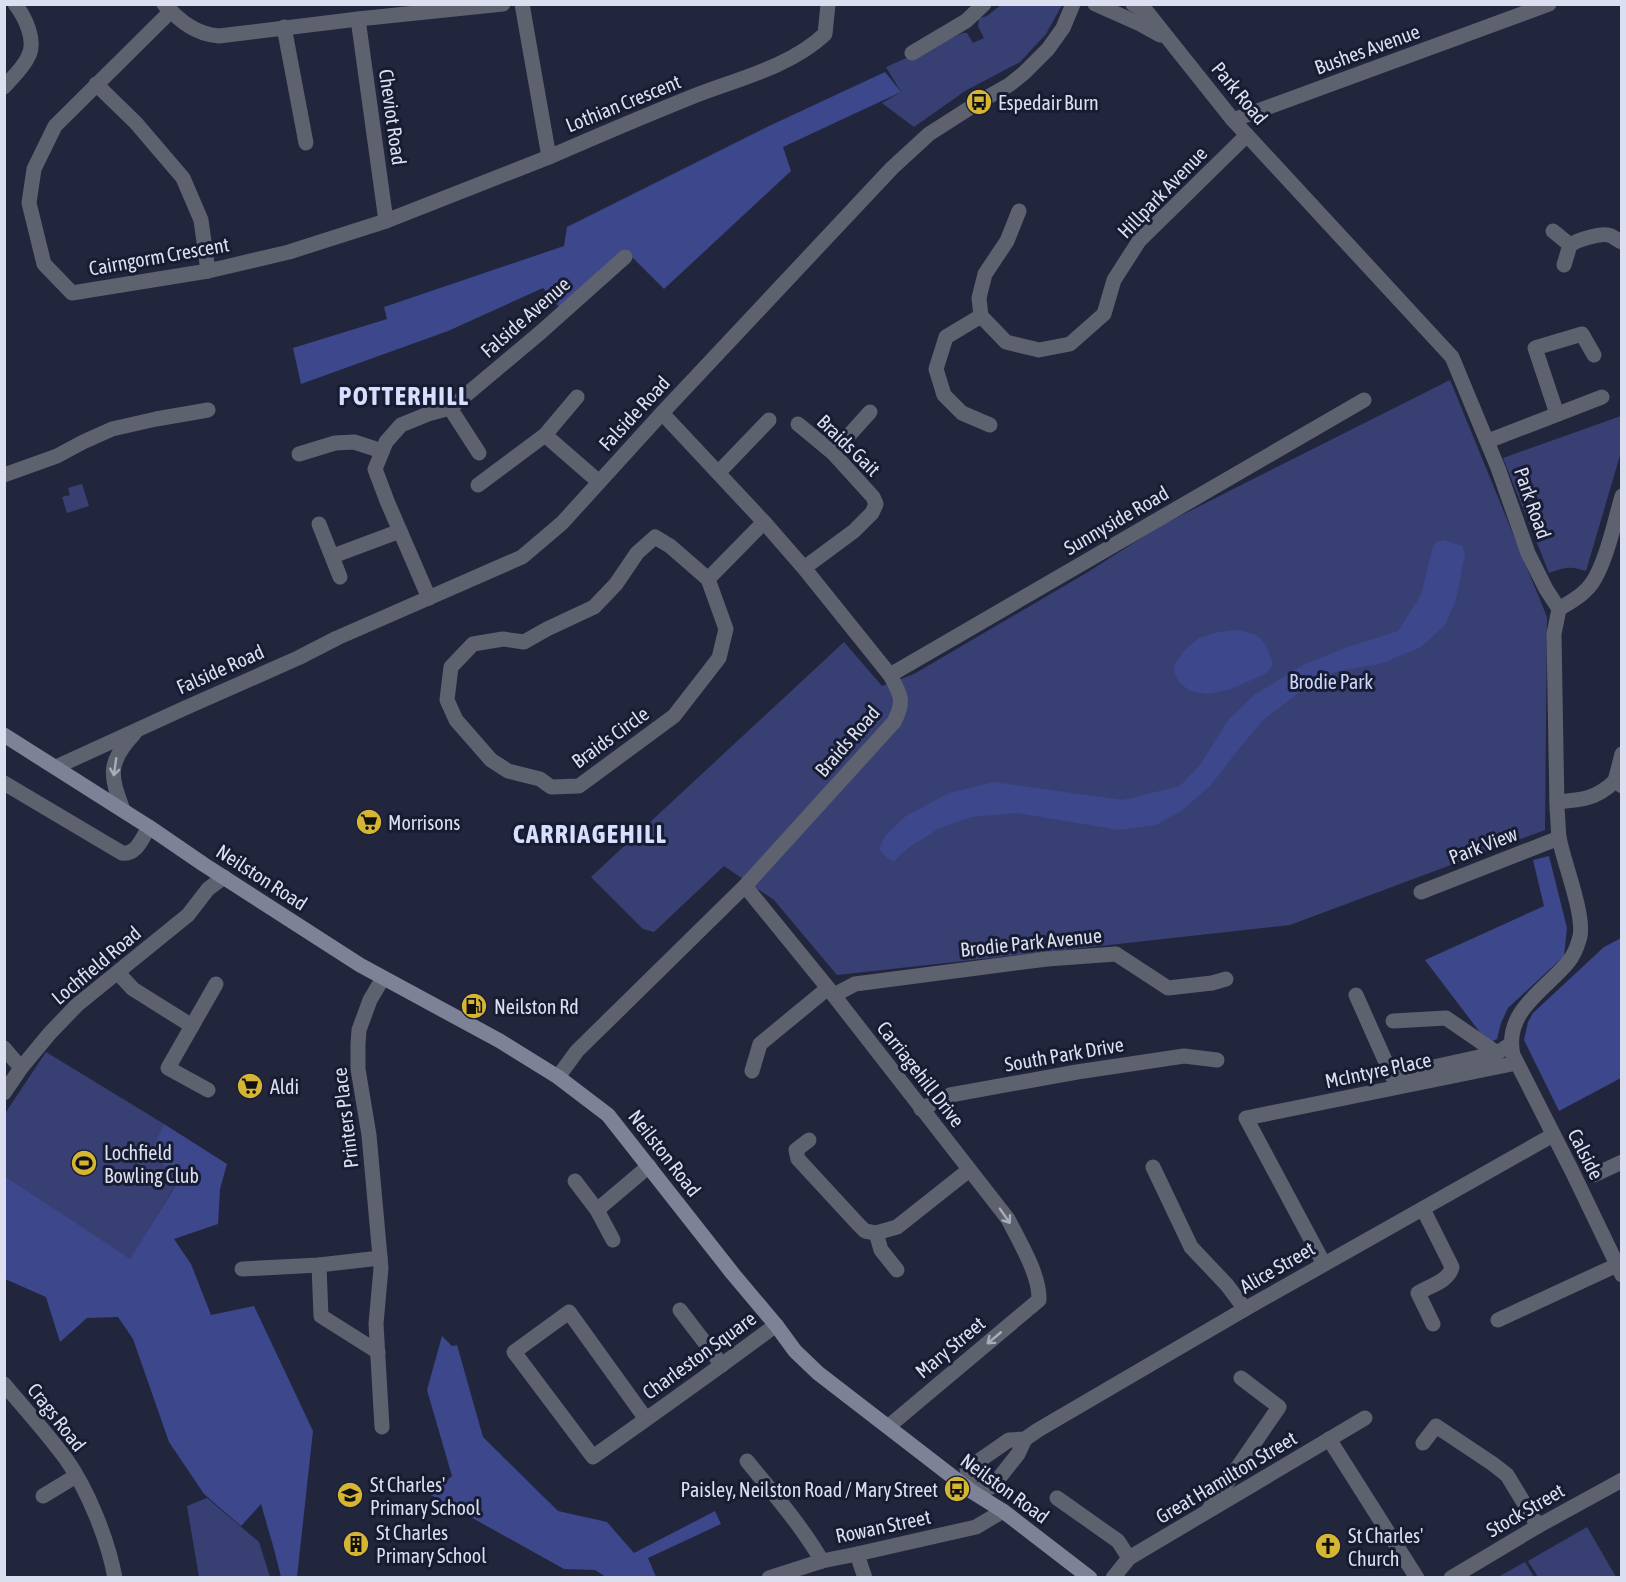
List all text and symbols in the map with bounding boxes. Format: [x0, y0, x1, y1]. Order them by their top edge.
street label: Bushes Avenue [1311, 19, 1423, 79]
street label: Park Road [1207, 57, 1273, 129]
street label: Cheviot Road [375, 68, 411, 166]
street label: Lothian Crescent [562, 69, 684, 136]
bus stop icon: Espedair Burn [964, 87, 994, 117]
place label: Espedair Burn [998, 91, 1099, 114]
street label: Hillpark Avenue [1113, 141, 1211, 243]
street label: Cairngorm Crescent [87, 232, 231, 280]
street label: Falside Avenue [476, 272, 574, 362]
street label: Falside Road [594, 371, 674, 455]
district label: POTTERHILL [338, 381, 470, 411]
street label: Braids Gait [813, 409, 885, 481]
street label: Park Road [1510, 464, 1556, 542]
street label: Sunnyside Road [1060, 481, 1172, 559]
street label: Falside Road [173, 639, 267, 699]
park label: Brodie Park [1289, 670, 1373, 693]
street label: Braids Circle [567, 701, 653, 773]
street label: Braids Road [810, 701, 884, 781]
one-way arrow [109, 756, 120, 776]
supermarket icon: Morrisons [354, 807, 384, 837]
place label: Morrisons [388, 811, 460, 834]
district label: CARRIAGEHILL [513, 819, 667, 849]
street label: Park View [1446, 821, 1520, 869]
street label: Neilston Road [212, 839, 312, 915]
street label: Lochfield Road [47, 921, 145, 1009]
street label: Brodie Park Avenue [959, 923, 1103, 961]
fuel station icon: Neilston Rd [459, 991, 489, 1021]
place label: Neilston Rd [494, 995, 579, 1018]
street label: Carriagehill Drive [873, 1017, 969, 1131]
street label: South Park Drive [1003, 1032, 1125, 1076]
street label: McIntyre Place [1323, 1048, 1433, 1092]
street label: Printers Place [327, 1066, 363, 1170]
supermarket icon: Aldi [235, 1071, 265, 1101]
place label: Aldi [270, 1075, 299, 1098]
street label: Neilston Road [624, 1105, 706, 1201]
street label: Calside [1564, 1125, 1608, 1183]
place label: Lochfield Bowling Club [104, 1141, 199, 1187]
sports icon: Lochfield Bowling Club [69, 1148, 99, 1178]
one-way arrow [999, 1207, 1011, 1223]
street label: Alice Street [1235, 1236, 1319, 1298]
street label: Charleston Square [638, 1306, 760, 1404]
street label: Mary Street [911, 1311, 990, 1383]
one-way arrow [986, 1331, 1002, 1344]
street label: Crags Road [23, 1378, 91, 1456]
street label: Great Hamilton Street [1152, 1426, 1301, 1528]
street label: Neilston Road [956, 1448, 1054, 1528]
place label: St Charles' Primary School [370, 1473, 481, 1519]
bus stop icon: Paisley, Neilston Road / Mary Street [942, 1474, 972, 1504]
place label: Paisley, Neilston Road / Mary Street [681, 1478, 938, 1501]
street label: Stock Street [1482, 1478, 1568, 1542]
school or university icon: St Charles' Primary School [335, 1480, 365, 1510]
street label: Rowan Street [833, 1505, 933, 1547]
place label: St Charles Primary School [376, 1521, 487, 1567]
place label: St Charles' Church [1348, 1524, 1423, 1570]
building icon: St Charles Primary School [341, 1529, 371, 1559]
church icon: St Charles' Church [1313, 1531, 1343, 1561]

